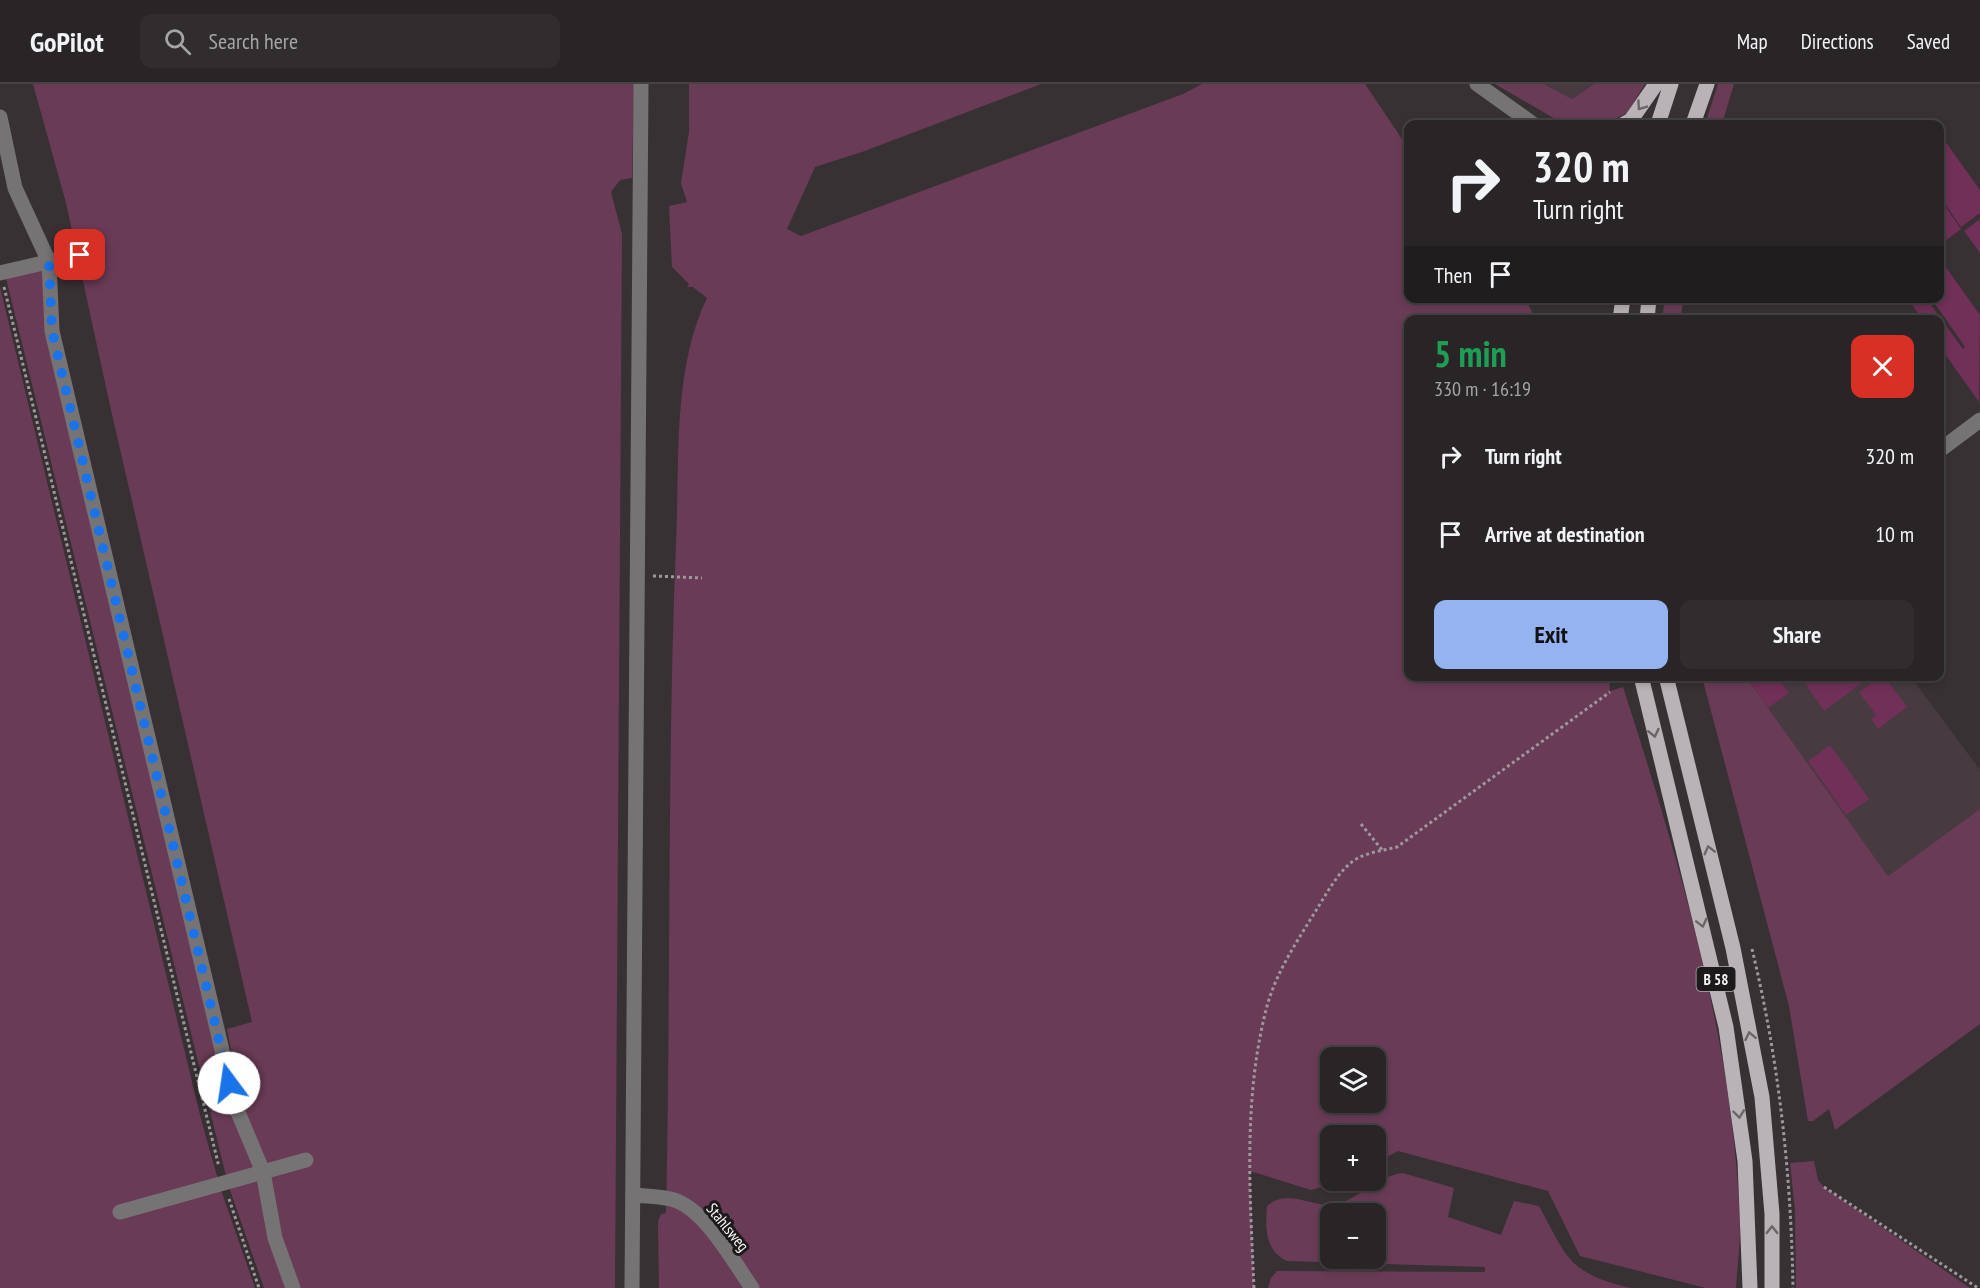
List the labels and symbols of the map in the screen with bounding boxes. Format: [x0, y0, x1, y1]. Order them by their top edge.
one-way arrow [1637, 99, 1648, 110]
pin [54, 229, 105, 280]
one-way arrow [1647, 728, 1660, 738]
one-way arrow [1704, 845, 1717, 855]
one-way arrow [1694, 917, 1707, 927]
road number: B 58 [1696, 967, 1736, 991]
one-way arrow [1744, 1031, 1757, 1041]
position arrow [197, 1051, 261, 1115]
one-way arrow [1733, 1109, 1745, 1118]
street label: Stahlsweg [702, 1199, 754, 1255]
one-way arrow [1766, 1225, 1778, 1234]

